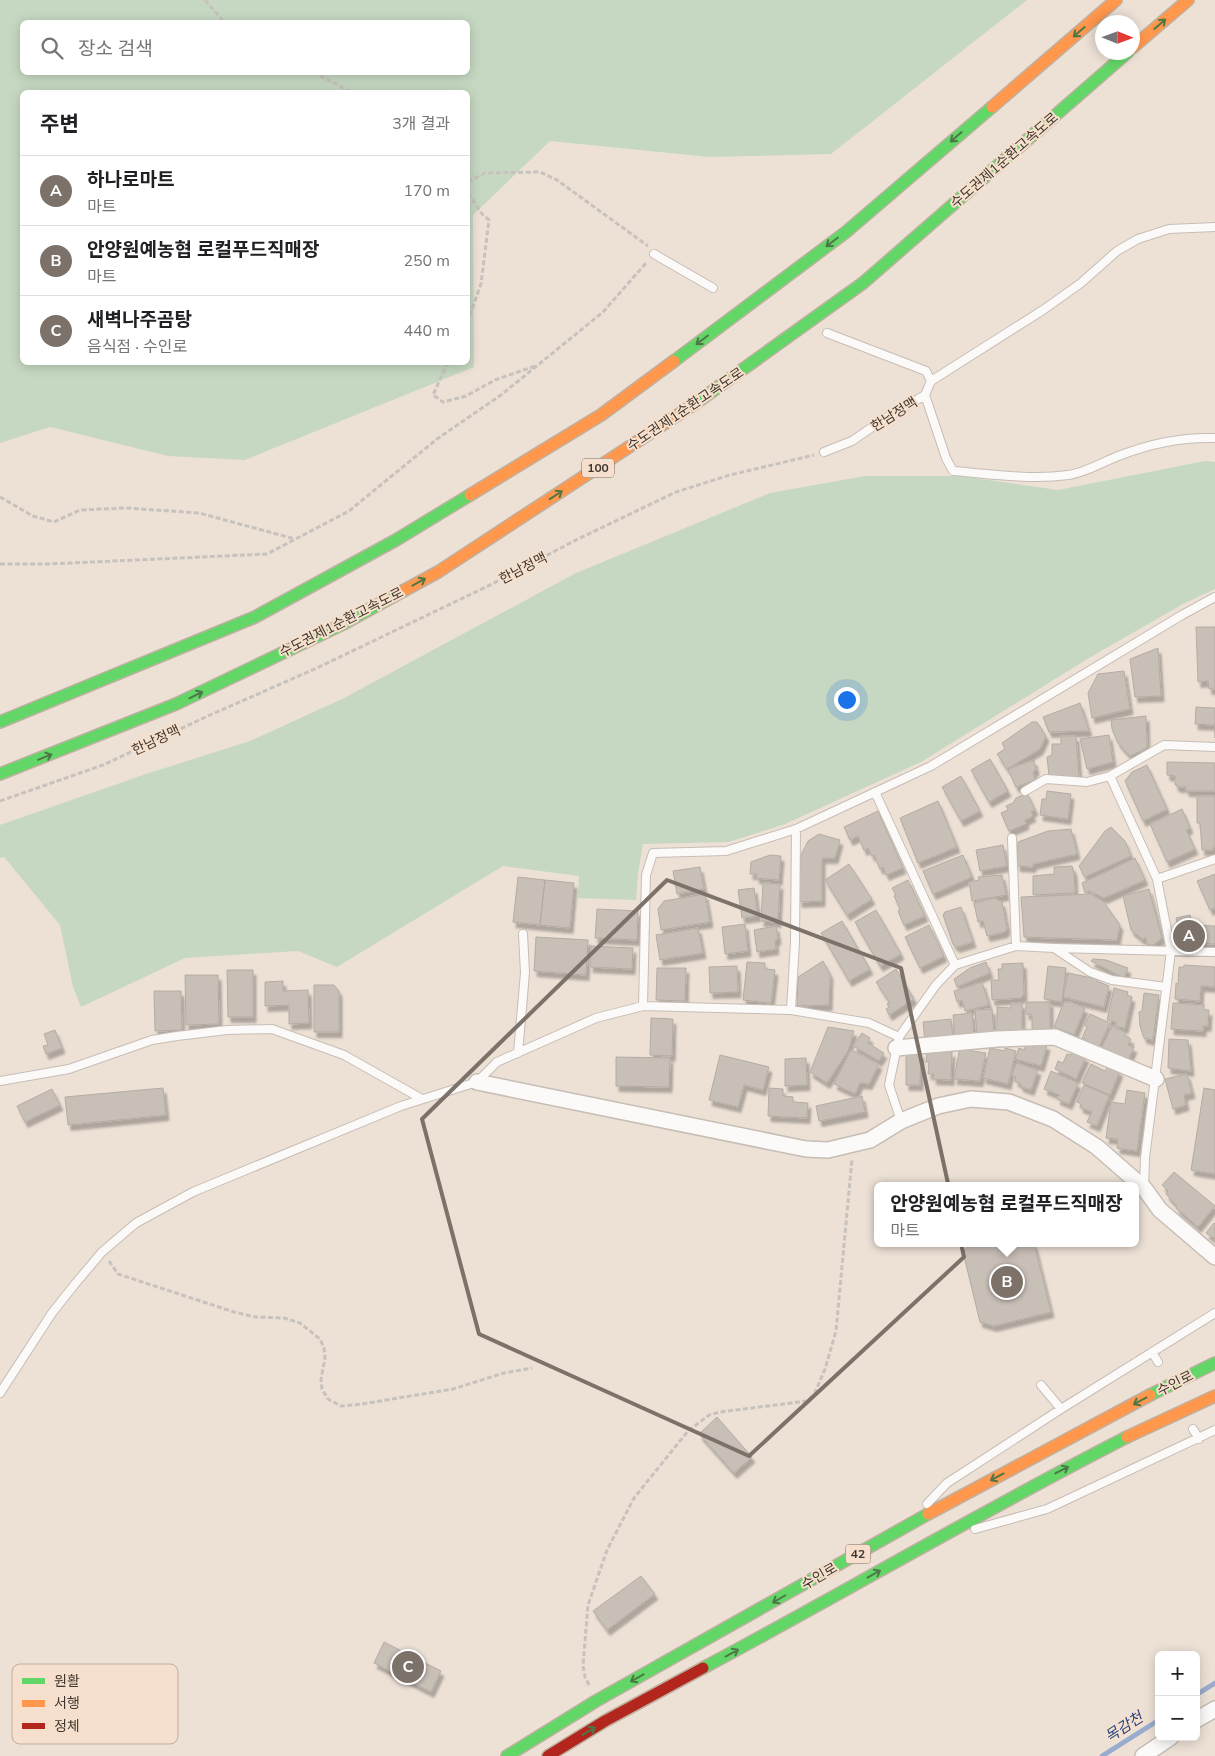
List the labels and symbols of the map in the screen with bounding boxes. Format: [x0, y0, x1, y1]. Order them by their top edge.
north arrow [1095, 15, 1140, 60]
one-way arrow [1154, 18, 1167, 30]
one-way arrow [1073, 26, 1086, 37]
street label: 수도권제1순환고속도로 [946, 108, 1062, 213]
one-way arrow [950, 132, 963, 143]
one-way arrow [826, 237, 839, 248]
one-way arrow [696, 334, 709, 345]
street label: 수도권제1순환고속도로 [623, 363, 748, 456]
street label: 한남정맥 [867, 393, 921, 436]
road number: 100 [582, 458, 614, 478]
one-way arrow [549, 490, 563, 500]
street label: 한남정맥 [496, 548, 550, 589]
one-way arrow [411, 577, 426, 587]
street label: 수도권제1순환고속도로 [276, 583, 407, 662]
your location [834, 687, 860, 713]
one-way arrow [188, 690, 203, 700]
street label: 한남정맥 [129, 721, 184, 760]
one-way arrow [37, 751, 52, 761]
pin: A [1173, 917, 1205, 955]
pin: B [991, 1263, 1023, 1301]
street label: 수인로 [1154, 1366, 1197, 1401]
one-way arrow [1134, 1396, 1148, 1406]
one-way arrow [1054, 1465, 1069, 1474]
one-way arrow [989, 1472, 1004, 1482]
road number: 42 [846, 1545, 870, 1564]
street label: 수인로 [798, 1558, 841, 1594]
one-way arrow [867, 1569, 882, 1579]
one-way arrow [772, 1595, 786, 1605]
pin: C [392, 1648, 424, 1686]
one-way arrow [724, 1648, 739, 1657]
legend [12, 1664, 178, 1744]
text: 원활 [54, 1672, 80, 1691]
one-way arrow [630, 1674, 645, 1684]
text: 서행 [54, 1694, 80, 1713]
water label: 목감천 [1101, 1706, 1149, 1747]
text: 정체 [54, 1717, 80, 1736]
one-way arrow [582, 1725, 596, 1735]

